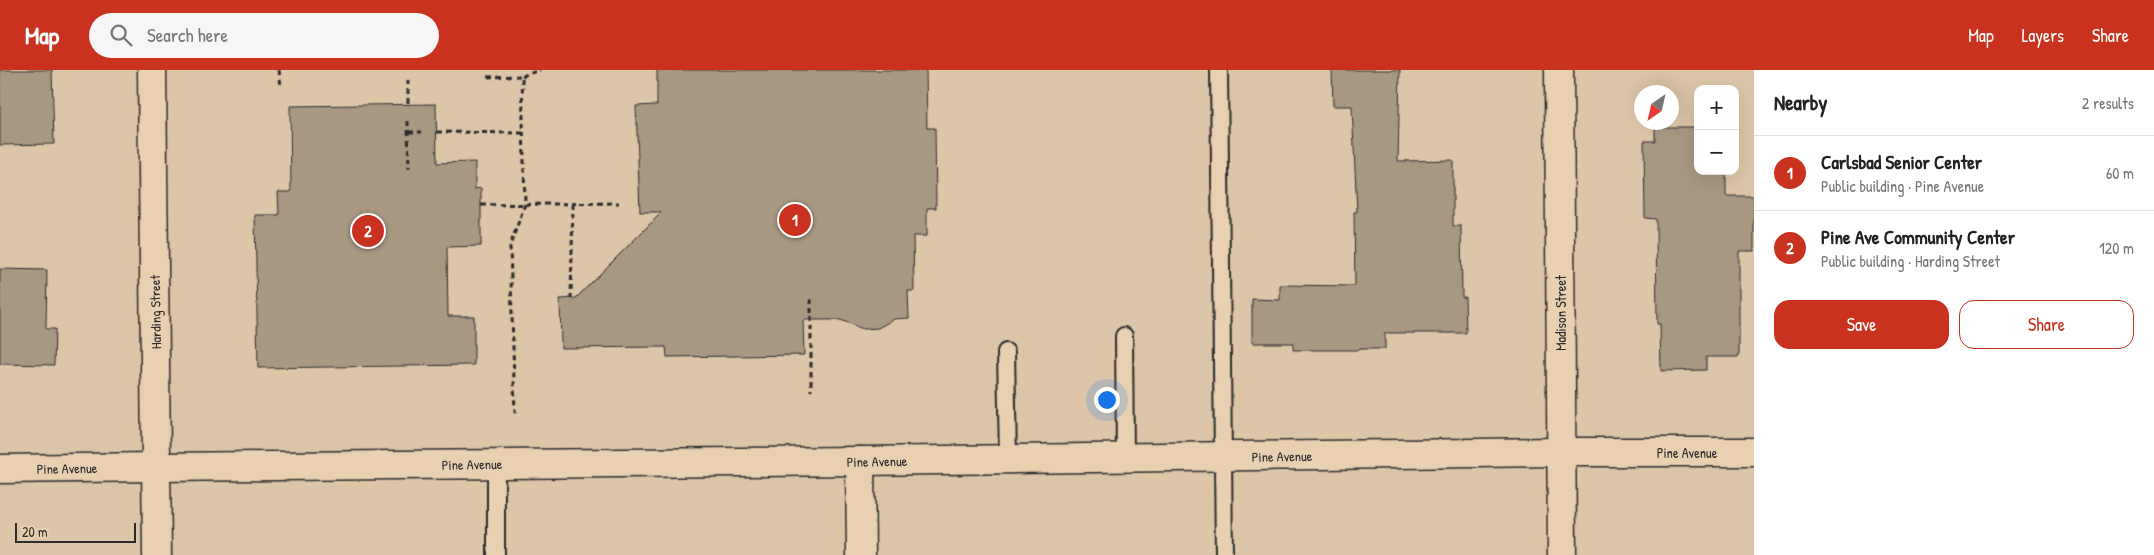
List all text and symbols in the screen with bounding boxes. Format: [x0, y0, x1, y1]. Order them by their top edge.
search box [89, 13, 439, 58]
text: Map [25, 19, 59, 51]
icon: search [107, 21, 135, 49]
text: Search here [147, 22, 228, 48]
text: Map [1968, 23, 1994, 48]
text: Layers [2022, 23, 2064, 48]
text: Share [2092, 23, 2129, 48]
north arrow [1634, 85, 1679, 130]
map controls [1694, 85, 1739, 175]
button: + [1694, 85, 1739, 130]
text: Nearby [1774, 88, 1827, 117]
text: 2 results [2082, 92, 2134, 114]
button: − [1694, 130, 1739, 175]
text: Carlsbad Senior Center [1821, 149, 1982, 175]
text: 1 [1787, 162, 1793, 184]
text: 60 m [2106, 162, 2134, 184]
text: Public building · Pine Avenue [1821, 175, 1984, 197]
pin: 1 [779, 201, 811, 239]
pin: 2 [352, 212, 384, 250]
text: Pine Ave Community Center [1821, 224, 2015, 250]
text: 2 [1786, 237, 1794, 259]
text: 120 m [2099, 237, 2134, 259]
text: Public building · Harding Street [1821, 250, 2000, 272]
street label: Harding Street [145, 274, 166, 349]
street label: Madison Street [1551, 275, 1570, 351]
button: Save [1774, 300, 1949, 349]
button: Share [1959, 300, 2134, 349]
your location [1094, 387, 1120, 413]
street label: Pine Avenue [1657, 443, 1718, 462]
street label: Pine Avenue [1252, 446, 1313, 466]
street label: Pine Avenue [847, 451, 908, 471]
street label: Pine Avenue [442, 454, 503, 474]
street label: Pine Avenue [37, 458, 98, 478]
scale bar [15, 520, 136, 543]
text: 20 m [22, 522, 48, 541]

